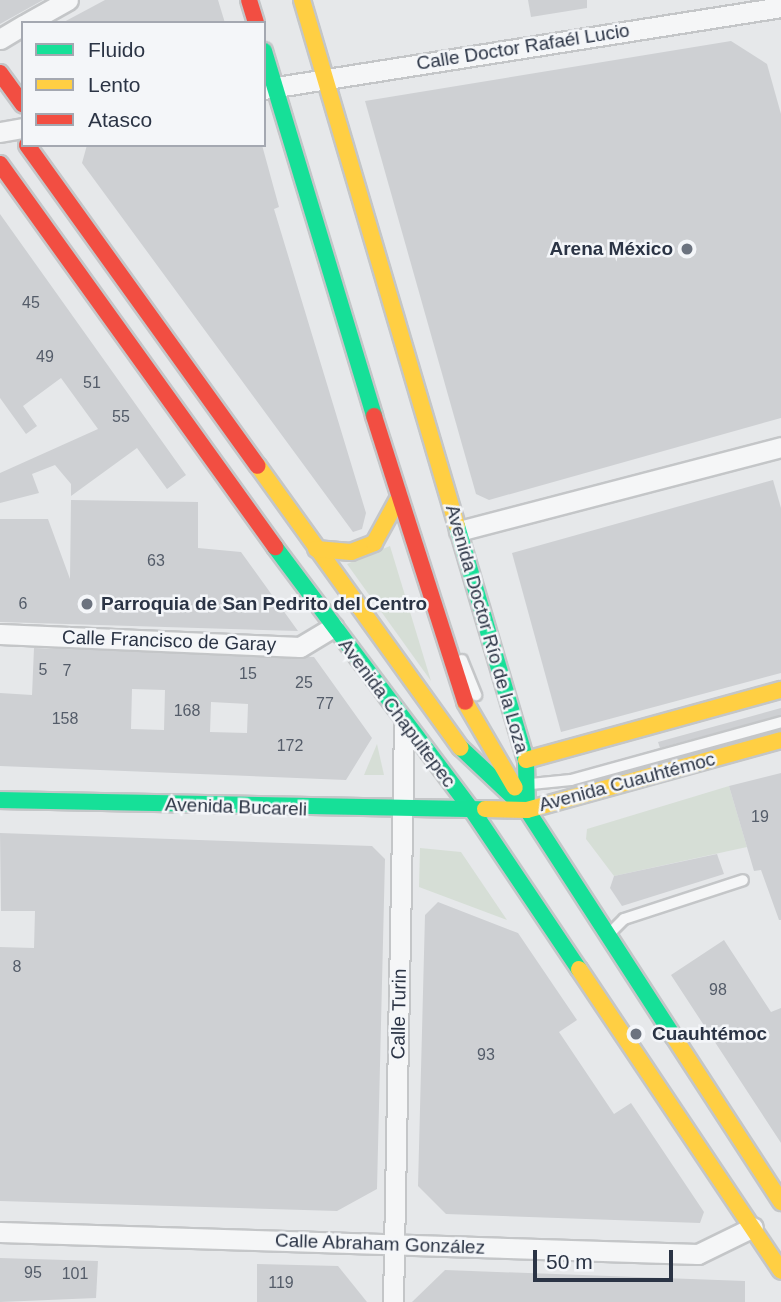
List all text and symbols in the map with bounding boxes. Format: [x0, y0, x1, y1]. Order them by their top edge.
street label: Calle Doctor Rafaél Lucio [415, 19, 631, 75]
legend [21, 21, 266, 147]
text: Fluido [88, 38, 145, 61]
text: Lento [88, 73, 141, 96]
text: Atasco [88, 108, 152, 131]
place label: Arena México [549, 238, 673, 260]
marker: Arena México [679, 241, 695, 257]
house number: 45 [22, 293, 40, 313]
house number: 49 [36, 347, 54, 367]
house number: 51 [83, 373, 101, 393]
house number: 55 [112, 407, 130, 427]
street label: Avenida Doctor Río de la Loza [441, 502, 533, 756]
house number: 63 [147, 551, 165, 571]
place label: Parroquia de San Pedrito del Centro [101, 593, 427, 615]
house number: 6 [19, 594, 27, 614]
marker: Parroquia de San Pedrito del Centro [79, 596, 95, 612]
street label: Calle Francisco de Garay [61, 626, 277, 656]
street label: Avenida Chapultepec [334, 634, 460, 792]
house number: 5 [39, 660, 47, 680]
house number: 7 [63, 661, 71, 681]
house number: 15 [239, 664, 257, 684]
house number: 25 [295, 673, 313, 693]
house number: 77 [316, 694, 334, 714]
house number: 168 [174, 701, 200, 721]
house number: 158 [52, 709, 78, 729]
house number: 172 [277, 736, 303, 756]
street label: Avenida Cuauhtémoc [536, 748, 718, 816]
street label: Avenida Bucareli [165, 793, 307, 821]
house number: 19 [751, 807, 769, 827]
house number: 8 [13, 957, 21, 977]
street label: Calle Turin [387, 968, 411, 1060]
house number: 98 [709, 980, 727, 1000]
place label: Cuauhtémoc [652, 1023, 767, 1045]
marker: Cuauhtémoc [626, 1024, 646, 1044]
house number: 93 [477, 1045, 495, 1065]
street label: Calle Abraham González [274, 1229, 486, 1259]
scale bar [536, 1236, 676, 1280]
text: 50 m [546, 1250, 593, 1273]
house number: 95 [24, 1263, 42, 1283]
house number: 101 [62, 1264, 88, 1284]
house number: 119 [268, 1273, 294, 1293]

